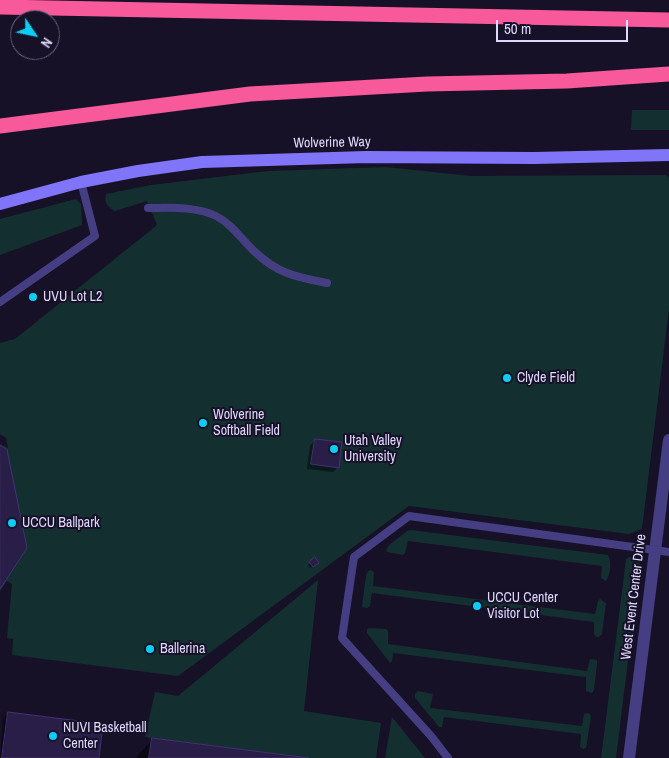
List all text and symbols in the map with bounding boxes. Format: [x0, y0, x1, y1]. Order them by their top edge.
north arrow [10, 10, 60, 60]
scale bar [499, 10, 632, 42]
text: 50 m [504, 18, 531, 39]
text: N [37, 34, 56, 51]
street label: Wolverine Way [293, 134, 371, 152]
place label: UVU Lot L2 [43, 289, 102, 305]
marker: UVU Lot L2 [27, 291, 39, 303]
place label: Clyde Field [517, 370, 575, 386]
marker: Clyde Field [501, 372, 513, 384]
place label: Wolverine Softball Field [213, 407, 280, 440]
marker: Wolverine Softball Field [197, 417, 209, 429]
place label: Utah Valley University [344, 433, 402, 466]
marker: Utah Valley University [328, 443, 340, 455]
place label: UCCU Ballpark [22, 515, 100, 531]
marker: UCCU Ballpark [6, 517, 18, 529]
street label: West Event Center Drive [618, 533, 650, 661]
place label: UCCU Center Visitor Lot [487, 590, 558, 622]
marker: UCCU Center Visitor Lot [471, 600, 483, 612]
place label: Ballerina [160, 641, 205, 657]
marker: Ballerina [144, 643, 156, 655]
place label: NUVI Basketball Center [63, 720, 147, 752]
marker: NUVI Basketball Center [47, 730, 59, 742]

